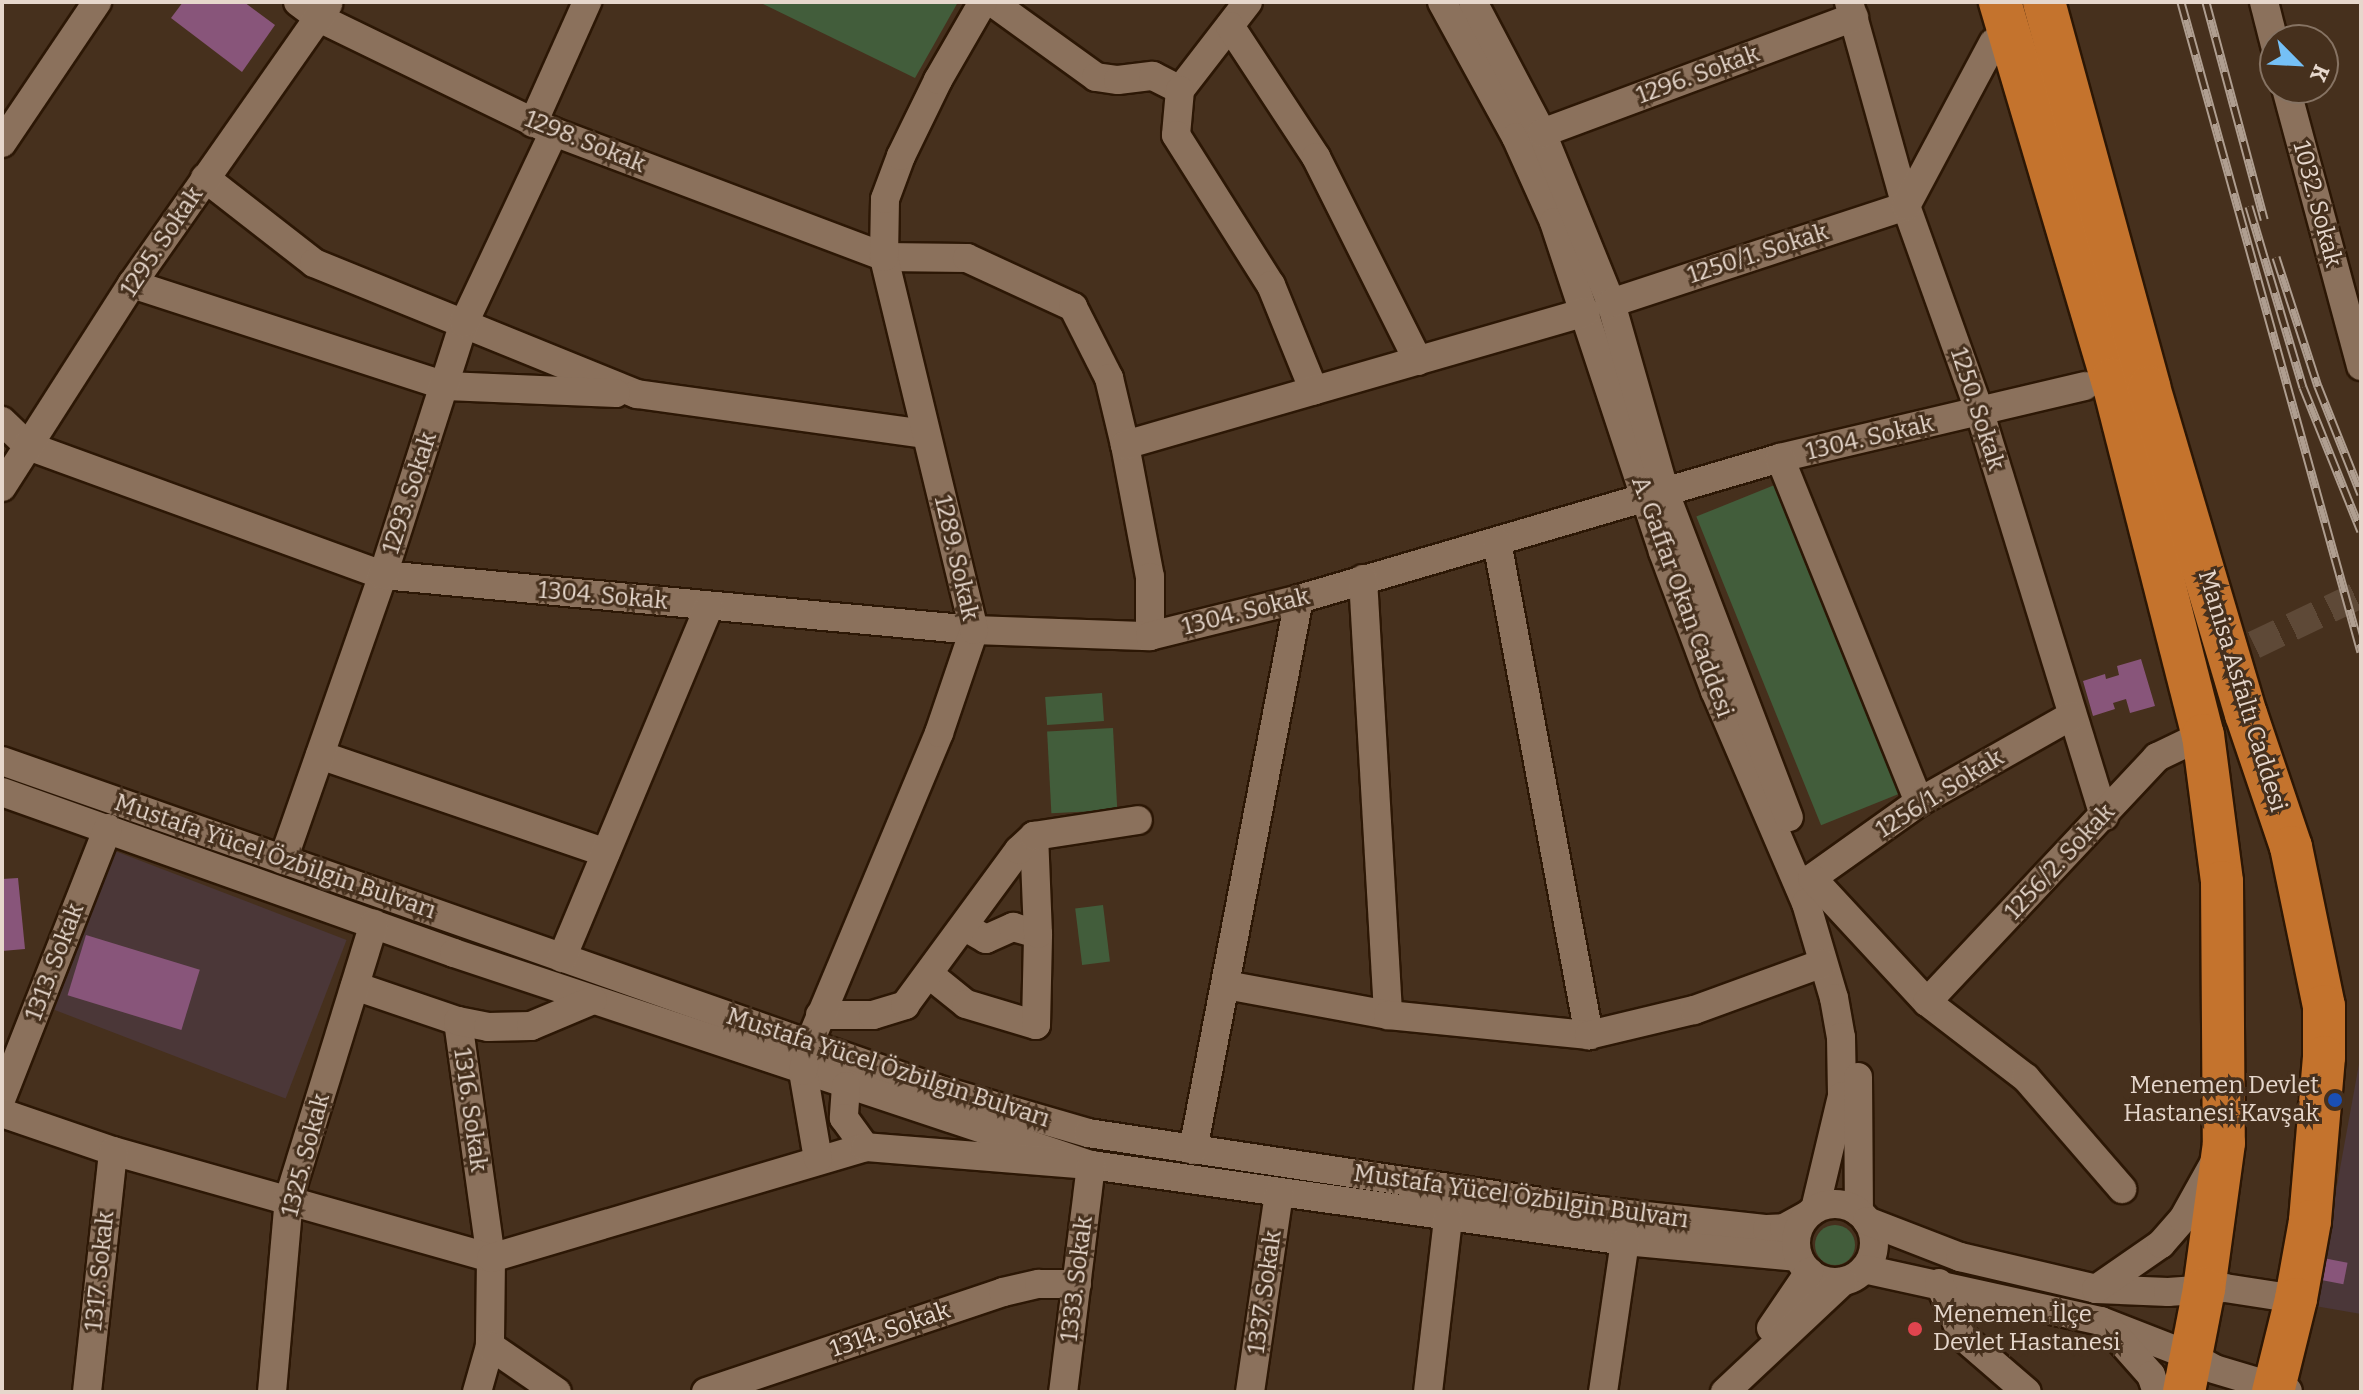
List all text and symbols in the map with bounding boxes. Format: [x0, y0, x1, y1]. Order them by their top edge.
north arrow [2259, 24, 2339, 104]
street label: 1296. Sokak [1633, 40, 1763, 110]
text: K [2304, 60, 2335, 86]
street label: 1298. Sokak [520, 105, 650, 179]
street label: 1032. Sokak [2286, 138, 2348, 270]
street label: 1295. Sokak [115, 181, 209, 303]
street label: 1250/1. Sokak [1684, 218, 1832, 290]
street label: 1250. Sokak [1944, 344, 2010, 474]
street label: 1304. Sokak [1803, 409, 1937, 467]
street label: 1293. Sokak [377, 428, 443, 558]
street label: A. Gaffar Okan Caddesi [1625, 472, 1739, 722]
street label: 1289. Sokak [928, 493, 984, 623]
street label: Manisa Asfaltı Caddesi [2192, 567, 2292, 815]
street label: 1304. Sokak [537, 576, 669, 616]
street label: 1304. Sokak [1179, 582, 1313, 642]
street label: 1256/1. Sokak [1871, 744, 2009, 844]
street label: Mustafa Yücel Özbilgin Bulvarı [111, 788, 439, 926]
street label: 1256/2. Sokak [1999, 798, 2121, 926]
street label: 1313. Sokak [19, 899, 91, 1025]
street label: Mustafa Yücel Özbilgin Bulvarı [723, 1002, 1053, 1134]
street label: 1316. Sokak [447, 1046, 493, 1174]
place label: Menemen Devlet Hastanesi Kavşak [2123, 1072, 2319, 1128]
street label: 1325. Sokak [276, 1090, 336, 1220]
marker: Menemen Devlet Hastanesi Kavşak [2326, 1091, 2344, 1109]
street label: Mustafa Yücel Özbilgin Bulvarı [1352, 1159, 1690, 1235]
street label: 1317. Sokak [79, 1210, 121, 1332]
street label: 1333. Sokak [1055, 1215, 1099, 1343]
street label: 1337. Sokak [1242, 1229, 1288, 1355]
street label: 1314. Sokak [826, 1296, 954, 1364]
place label: Menemen İlçe Devlet Hastanesi [1933, 1301, 2121, 1357]
marker: Menemen İlçe Devlet Hastanesi [1904, 1318, 1926, 1340]

